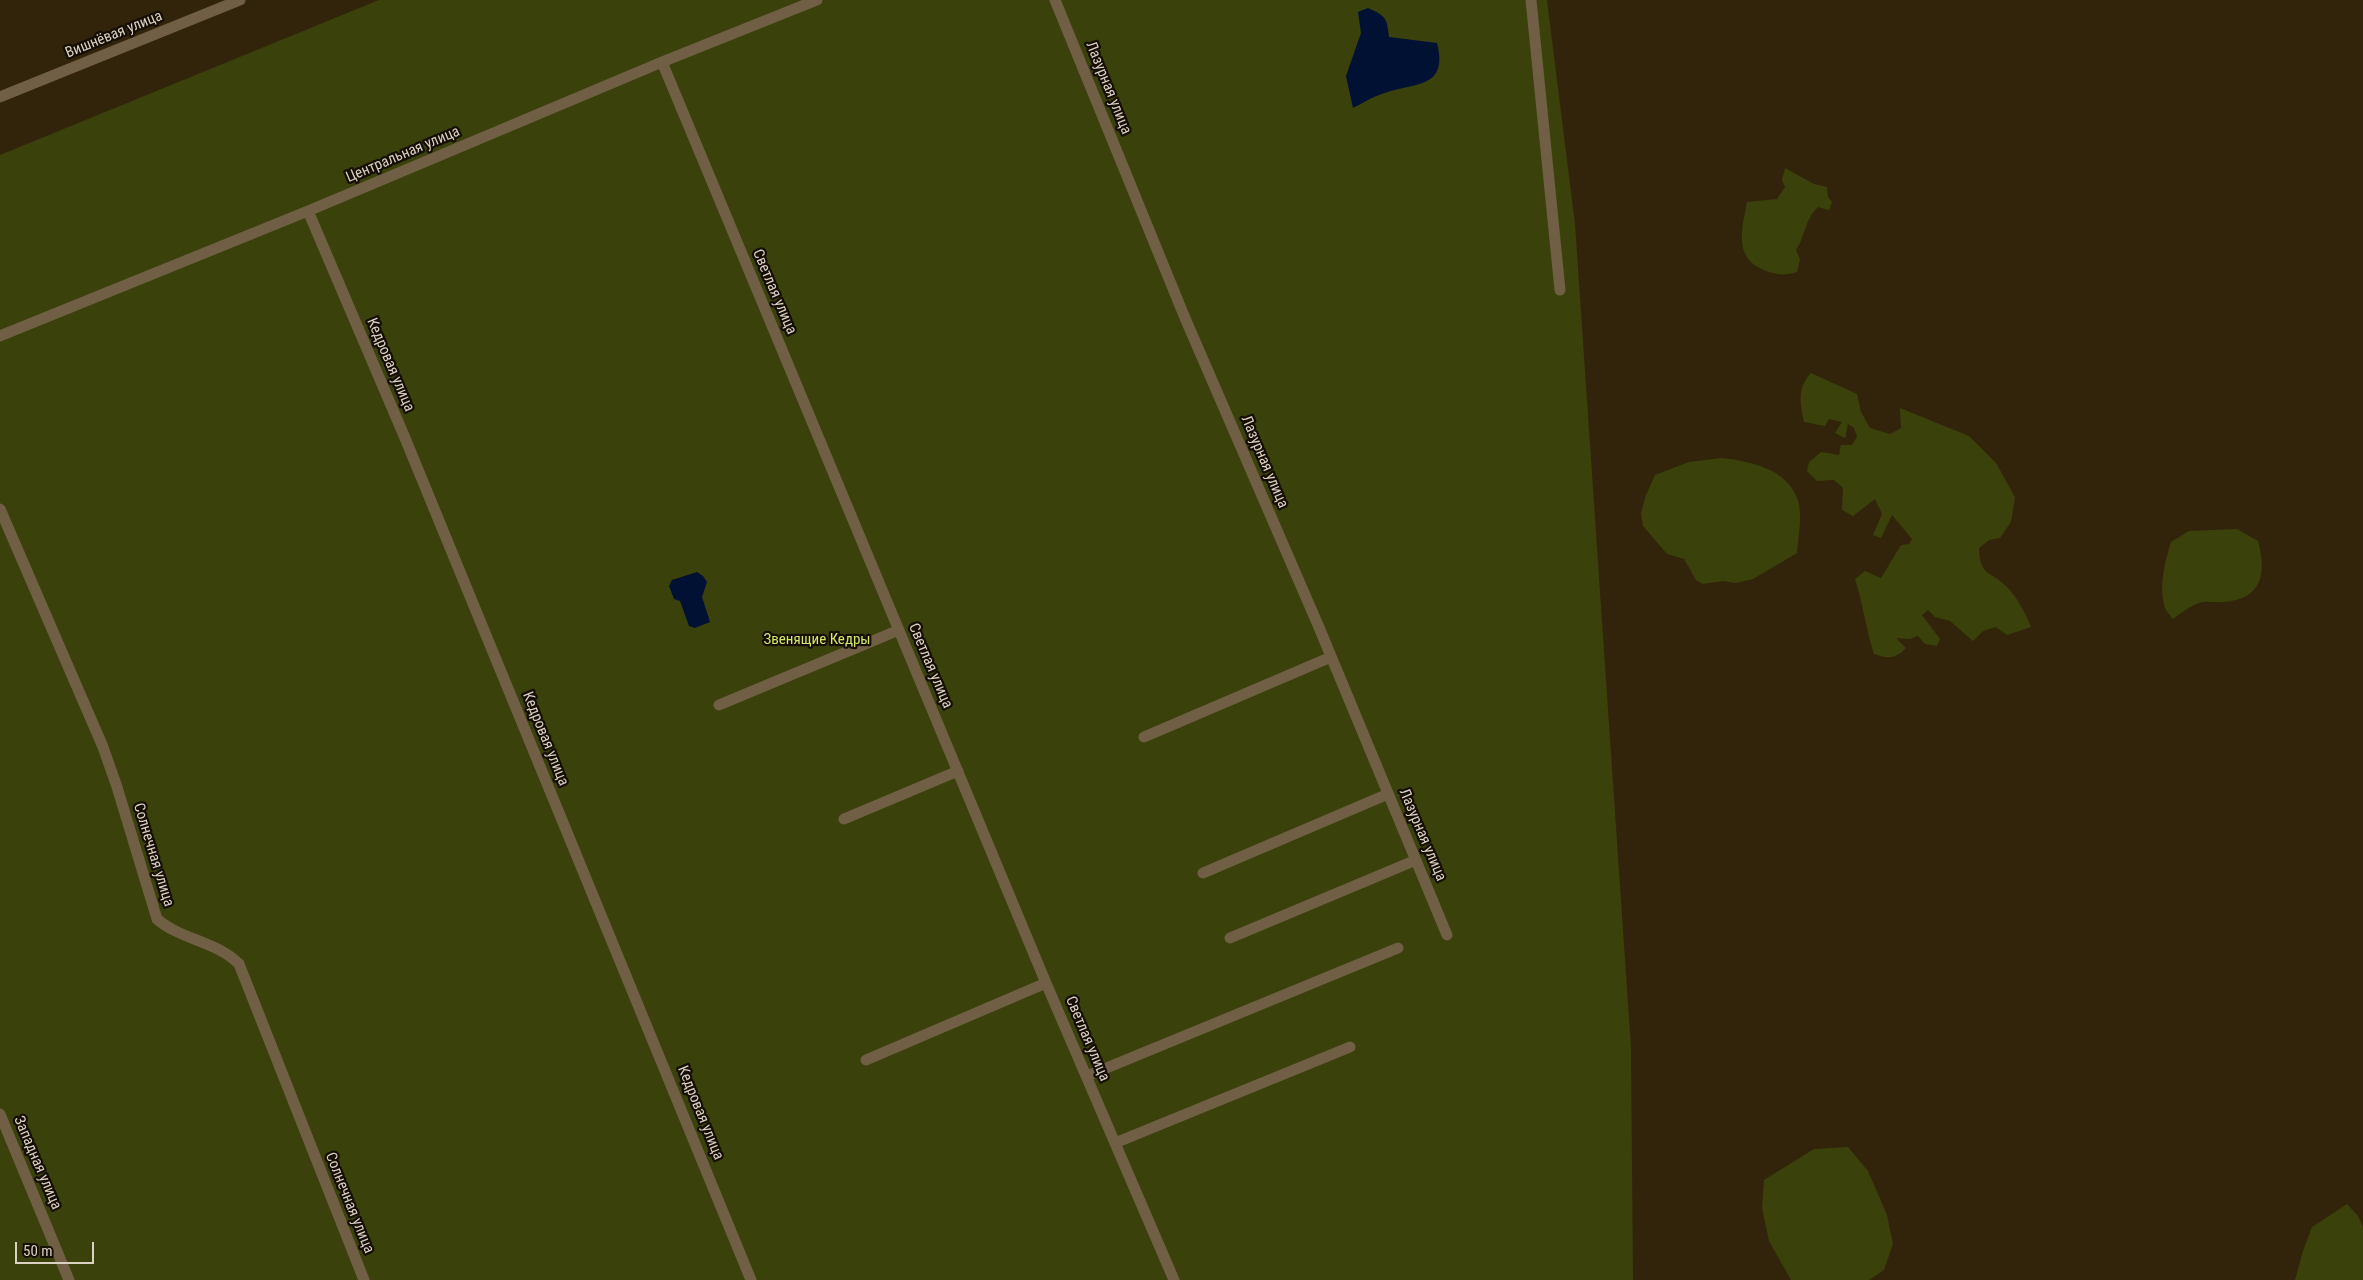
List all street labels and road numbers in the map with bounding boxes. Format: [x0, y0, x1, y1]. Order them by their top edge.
street label: Вишнёвая улица [63, 7, 165, 63]
street label: Лазурная улица [1081, 39, 1135, 137]
street label: Центральная улица [343, 123, 463, 187]
street label: Светлая улица [748, 247, 800, 337]
street label: Кедровая улица [362, 315, 418, 415]
street label: Лазурная улица [1236, 413, 1292, 511]
street label: Светлая улица [904, 621, 956, 711]
street label: Кедровая улица [518, 689, 572, 789]
street label: Лазурная улица [1394, 786, 1450, 884]
street label: Солнечная улица [129, 801, 177, 909]
street label: Светлая улица [1061, 994, 1113, 1084]
street label: Кедровая улица [673, 1063, 727, 1163]
street label: Западная улица [9, 1114, 65, 1212]
street label: Солнечная улица [321, 1150, 377, 1256]

